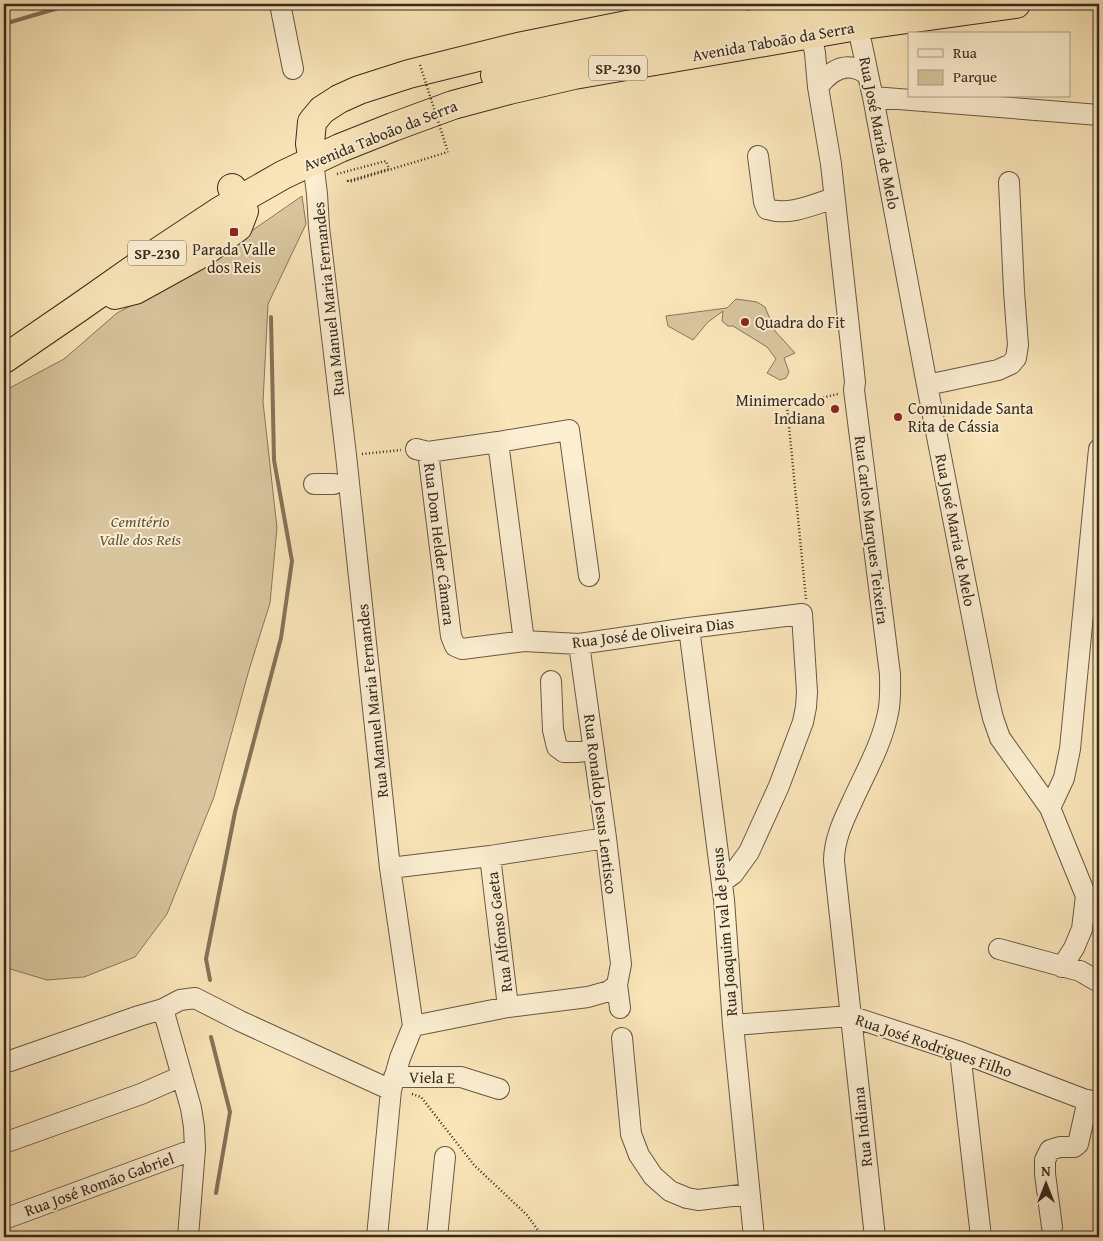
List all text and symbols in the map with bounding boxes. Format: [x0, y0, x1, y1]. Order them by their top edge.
street label: Avenida Taboão da Serra [690, 15, 856, 67]
legend [908, 32, 1070, 98]
text: Rua [953, 42, 977, 63]
street label: Rua José Maria de Melo [853, 55, 907, 211]
road number: SP-230 [589, 56, 647, 80]
text: Parque [953, 66, 997, 87]
street label: Avenida Taboão da Serra [299, 93, 461, 177]
street label: Rua Manuel Maria Fernandes [306, 201, 350, 397]
marker: Parada Valle dos Reis [228, 226, 240, 238]
place label: Parada Valle dos Reis [192, 237, 276, 279]
road number: SP-230 [128, 240, 186, 266]
place label: Quadra do Fit [755, 310, 846, 334]
marker: Quadra do Fit [739, 316, 751, 328]
place label: Minimercado Indiana [736, 388, 825, 430]
place label: Comunidade Santa Rita de Cássia [908, 396, 1034, 438]
marker: Minimercado Indiana [829, 403, 841, 415]
marker: Comunidade Santa Rita de Cássia [892, 411, 904, 423]
street label: Rua Carlos Marques Teixeira [849, 434, 896, 626]
street label: Rua José Maria de Melo [929, 452, 983, 608]
street label: Rua Dom Helder Câmara [418, 462, 462, 627]
park label: Cemitério Valle dos Reis [99, 509, 181, 551]
street label: Rua Manuel Maria Fernandes [350, 603, 394, 799]
street label: Rua José de Oliveira Dias [571, 610, 735, 654]
street label: Rua Ronaldo Jesus Lentisco [578, 713, 624, 895]
street label: Rua Joaquim Ival de Jesus [705, 847, 743, 1017]
street label: Rua Alfonso Gaeta [480, 870, 518, 994]
street label: Rua José Rodrigues Filho [852, 1007, 1016, 1083]
street label: Viela E [409, 1065, 455, 1089]
street label: Rua Indiana [846, 1086, 878, 1168]
street label: Rua José Romão Gabriel [21, 1146, 178, 1222]
north arrow [1020, 1158, 1070, 1208]
text: N [1041, 1161, 1051, 1181]

